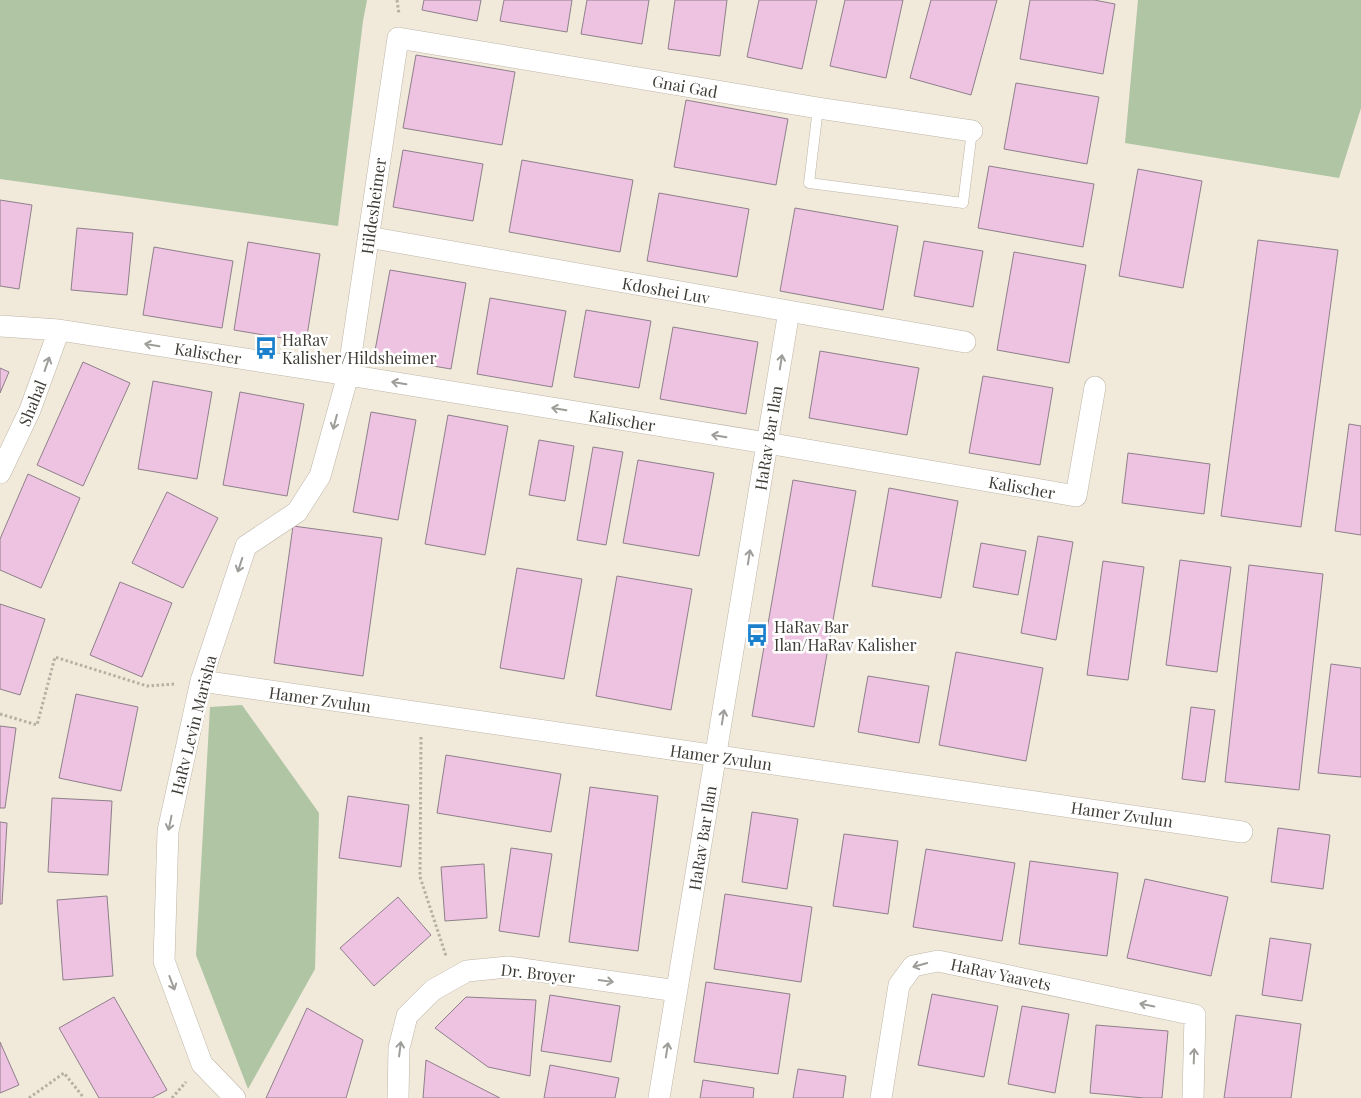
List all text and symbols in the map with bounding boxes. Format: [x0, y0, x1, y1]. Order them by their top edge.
street label: Gnai Gad [651, 70, 719, 102]
street label: Hildesheimer [356, 156, 390, 256]
street label: Kdoshei Luv [621, 272, 712, 308]
place label: HaRav Kalisher/Hildsheimer [282, 329, 437, 368]
bus stop icon: HaRav Kalisher/Hildsheimer [253, 335, 279, 361]
street label: Kalischer [173, 337, 243, 369]
one-way arrow [144, 339, 160, 349]
one-way arrow [777, 354, 787, 370]
one-way arrow [43, 357, 52, 372]
street label: Shahal [13, 376, 51, 429]
one-way arrow [391, 378, 407, 388]
street label: HaRav Bar Ilan [749, 384, 787, 492]
one-way arrow [551, 404, 567, 414]
street label: Kalischer [587, 404, 657, 436]
one-way arrow [330, 413, 339, 429]
one-way arrow [712, 430, 728, 440]
street label: Kalischer [987, 471, 1057, 503]
one-way arrow [744, 549, 754, 565]
one-way arrow [234, 557, 244, 573]
place label: HaRav Bar Ilan/HaRav Kalisher [774, 616, 917, 655]
bus stop icon: HaRav Bar Ilan/HaRav Kalisher [744, 622, 770, 648]
street label: HaRv Levin Marisha [165, 653, 221, 797]
street label: Hamer Zvulun [268, 681, 373, 717]
one-way arrow [718, 709, 728, 725]
street label: Hamer Zvulun [669, 739, 774, 775]
street label: HaRav Bar Ilan [683, 784, 721, 892]
street label: Hamer Zvulun [1070, 796, 1175, 832]
one-way arrow [165, 814, 174, 830]
street label: HaRav Yaavets [949, 953, 1053, 995]
street label: Dr. Broyer [500, 959, 576, 987]
one-way arrow [912, 961, 928, 970]
one-way arrow [168, 975, 177, 991]
one-way arrow [597, 976, 613, 986]
one-way arrow [1140, 1000, 1156, 1009]
one-way arrow [395, 1042, 405, 1058]
one-way arrow [663, 1042, 673, 1058]
one-way arrow [1189, 1049, 1199, 1065]

